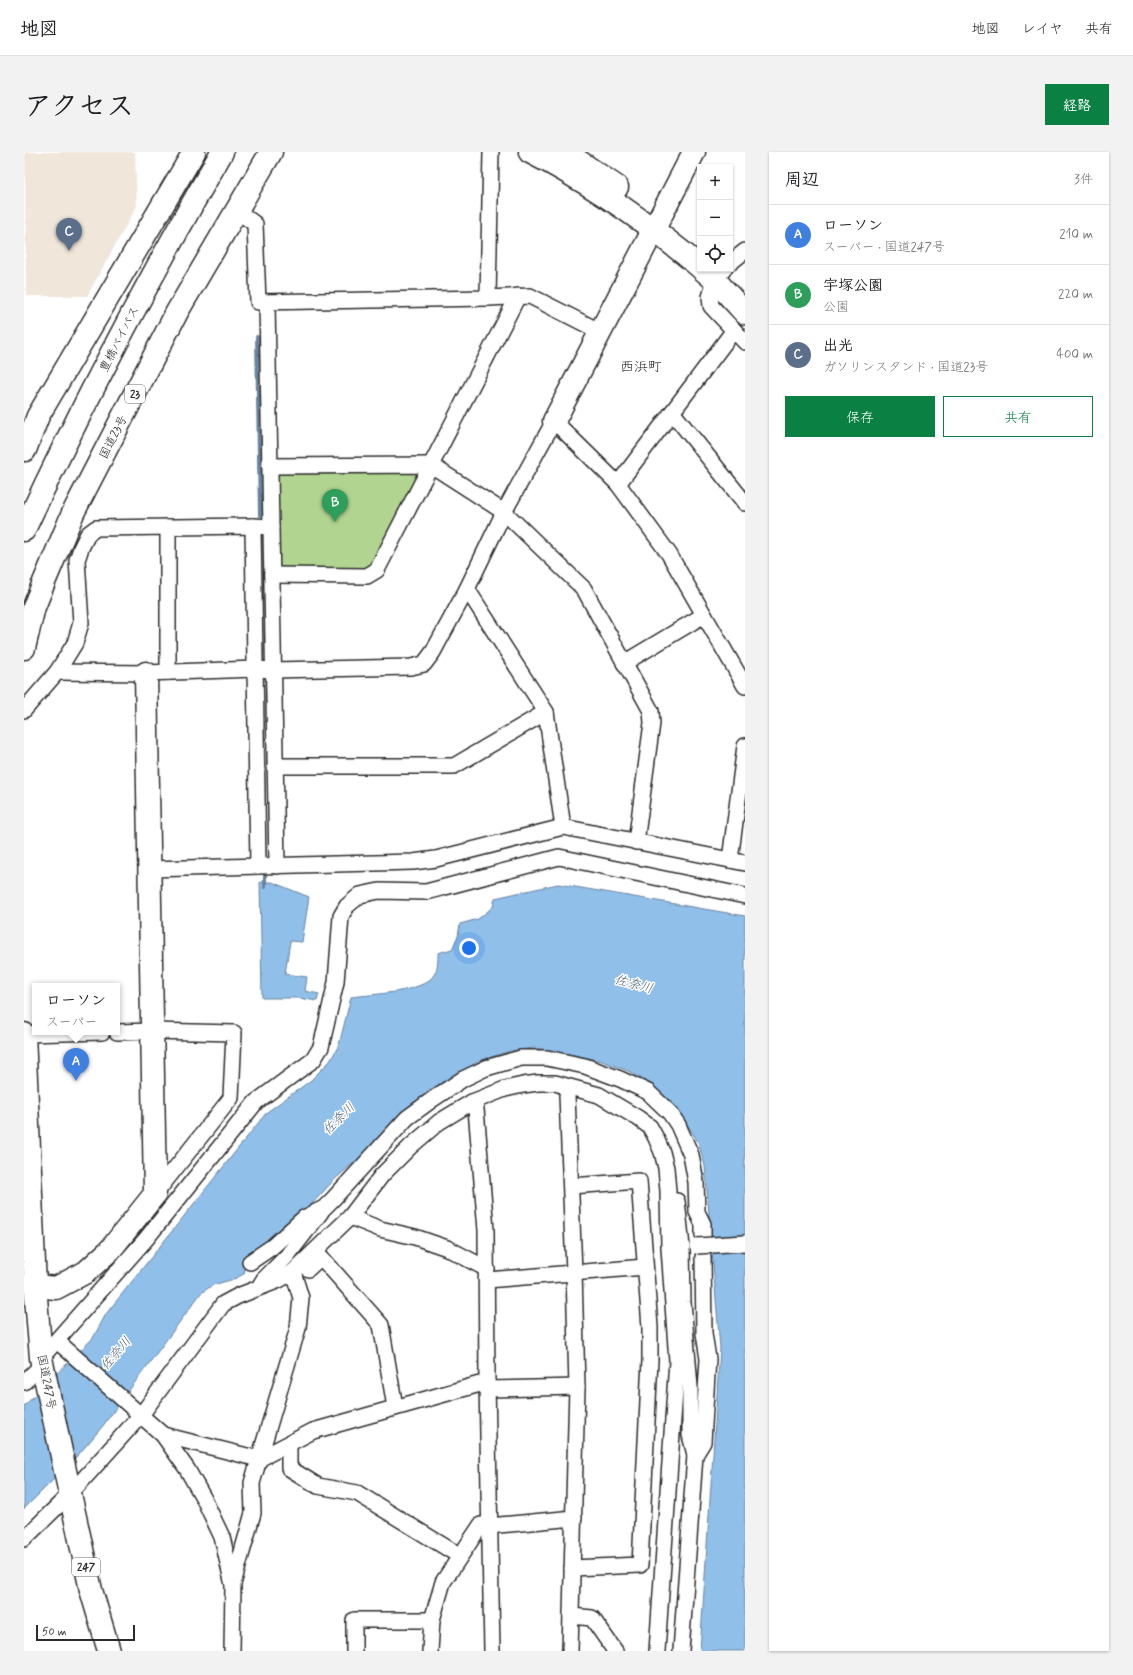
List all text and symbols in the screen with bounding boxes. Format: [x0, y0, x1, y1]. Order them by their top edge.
text: 地図 [20, 17, 58, 42]
text: 地図 [972, 20, 1000, 38]
text: レイヤ [1022, 20, 1063, 38]
text: 共有 [1085, 20, 1113, 38]
button: 経路 [1045, 84, 1109, 125]
text: アクセス [24, 89, 134, 126]
map controls [697, 164, 733, 272]
button: + [697, 164, 733, 200]
text: 周辺 [785, 169, 819, 191]
text: 3件 [1074, 171, 1093, 188]
button: − [697, 200, 733, 236]
text: ローソン [823, 216, 883, 236]
pin: C [56, 218, 82, 251]
text: A [794, 226, 802, 243]
text: 210 m [1059, 226, 1093, 243]
button: locate [697, 236, 733, 272]
text: スーパー · 国道247号 [823, 239, 945, 256]
text: 宇塚公園 [823, 276, 883, 296]
text: B [794, 286, 802, 303]
text: 220 m [1058, 286, 1093, 303]
text: 公園 [823, 299, 849, 316]
street label: 豊橋バイパス [96, 304, 143, 375]
text: 出光 [823, 336, 853, 356]
text: C [793, 346, 803, 363]
text: 400 m [1056, 346, 1093, 363]
district label: 西浜町 [620, 358, 662, 376]
text: ガソリンスタンド · 国道23号 [823, 359, 988, 376]
road number: 23 [125, 385, 145, 403]
button: 保存 [785, 396, 935, 437]
button: 共有 [943, 396, 1093, 437]
street label: 国道23号 [96, 413, 132, 462]
pin: B [322, 489, 348, 522]
your location [459, 938, 479, 958]
water label: 佐奈川 [613, 971, 655, 998]
popup [32, 983, 120, 1035]
text: ローソン [46, 991, 106, 1011]
text: スーパー [46, 1014, 97, 1031]
pin: A [63, 1048, 89, 1081]
water label: 佐奈川 [319, 1099, 359, 1139]
water label: 佐奈川 [97, 1334, 135, 1374]
street label: 国道247号 [33, 1353, 59, 1411]
road number: 247 [72, 1558, 100, 1576]
scale bar [36, 1623, 135, 1642]
text: 50 m [42, 1625, 67, 1639]

